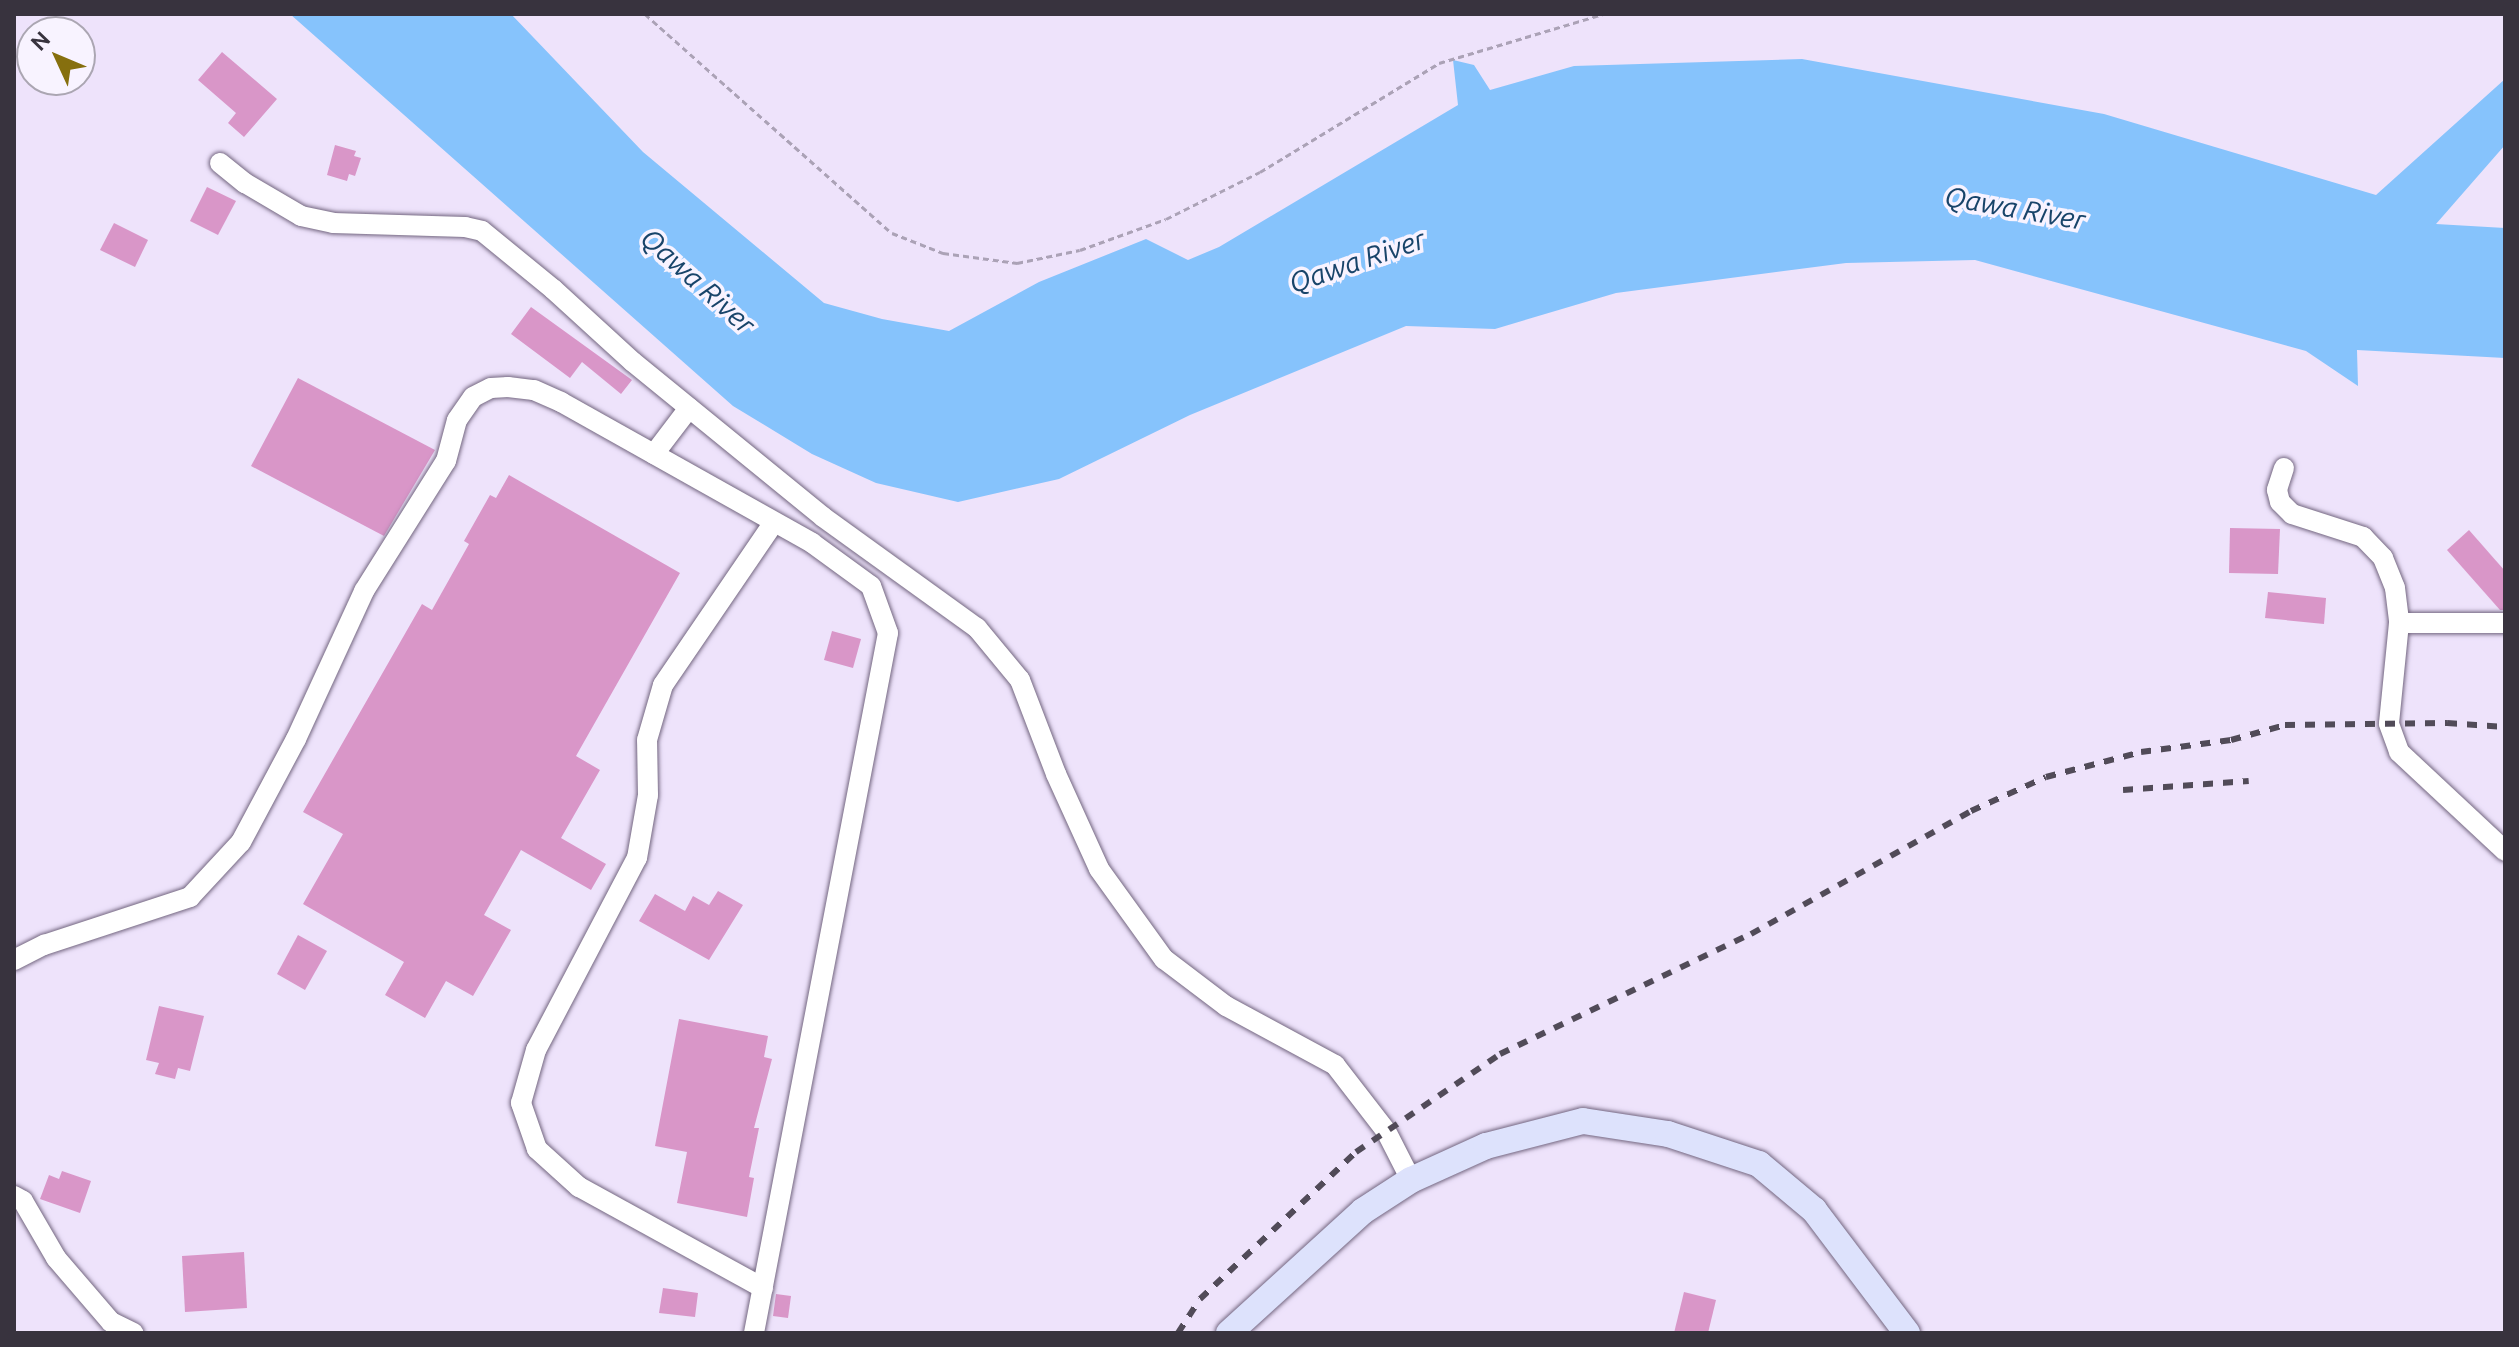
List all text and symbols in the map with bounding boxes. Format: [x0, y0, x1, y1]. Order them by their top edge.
north arrow [16, 16, 96, 96]
text: N [25, 26, 55, 55]
water label: Qawa River [1942, 179, 2088, 237]
water label: Qawa River [634, 221, 762, 341]
water label: Qawa River [1284, 222, 1430, 300]

